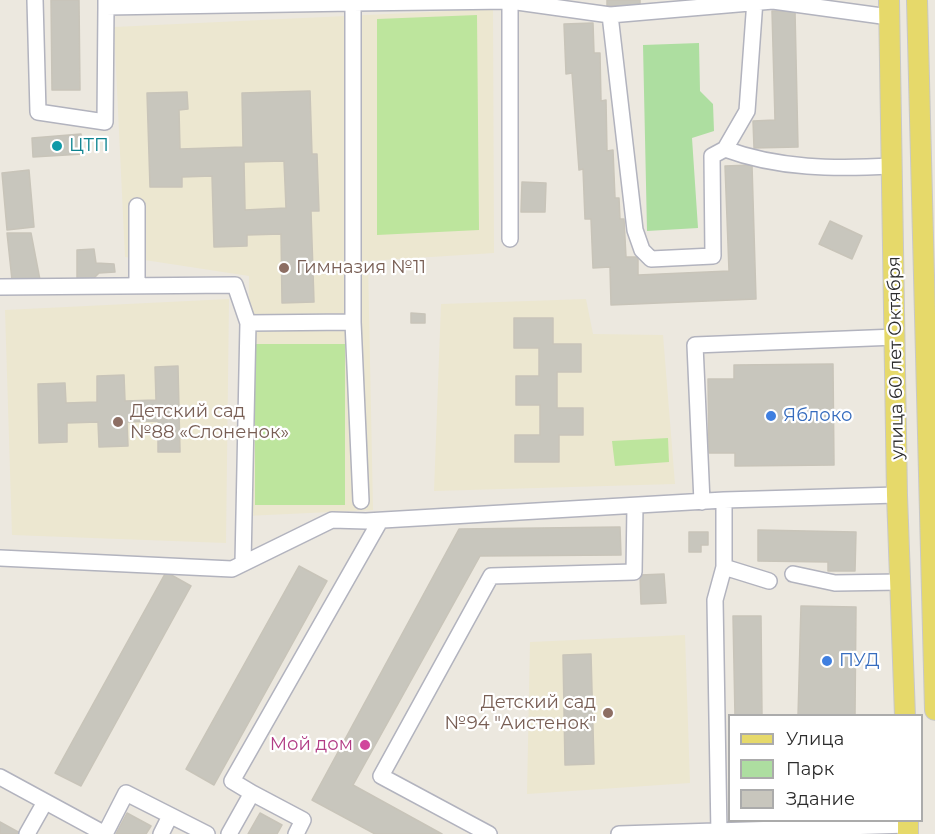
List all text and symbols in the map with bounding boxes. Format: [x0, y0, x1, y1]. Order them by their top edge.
place label: ЦТП [69, 135, 109, 157]
marker: ЦТП [50, 139, 64, 153]
street label: улица 60 лет Октября [883, 256, 909, 460]
place label: Гимназия №11 [296, 257, 426, 279]
marker: Гимназия №11 [277, 261, 291, 275]
place label: Детский сад №88 «Слоненок» [130, 401, 289, 444]
place label: Яблоко [783, 405, 852, 427]
marker: Яблоко [764, 409, 778, 423]
marker: Детский сад №88 «Слоненок» [111, 415, 125, 429]
place label: ПУД [839, 650, 880, 672]
marker: ПУД [820, 654, 834, 668]
place label: Детский сад №94 "Аистенок" [445, 692, 596, 734]
marker: Детский сад №94 "Аистенок" [601, 706, 615, 720]
legend [728, 714, 923, 822]
text: Улица [786, 728, 844, 750]
place label: Мой дом [270, 734, 353, 756]
marker: Мой дом [358, 738, 372, 752]
text: Парк [786, 758, 834, 780]
text: Здание [786, 788, 855, 810]

